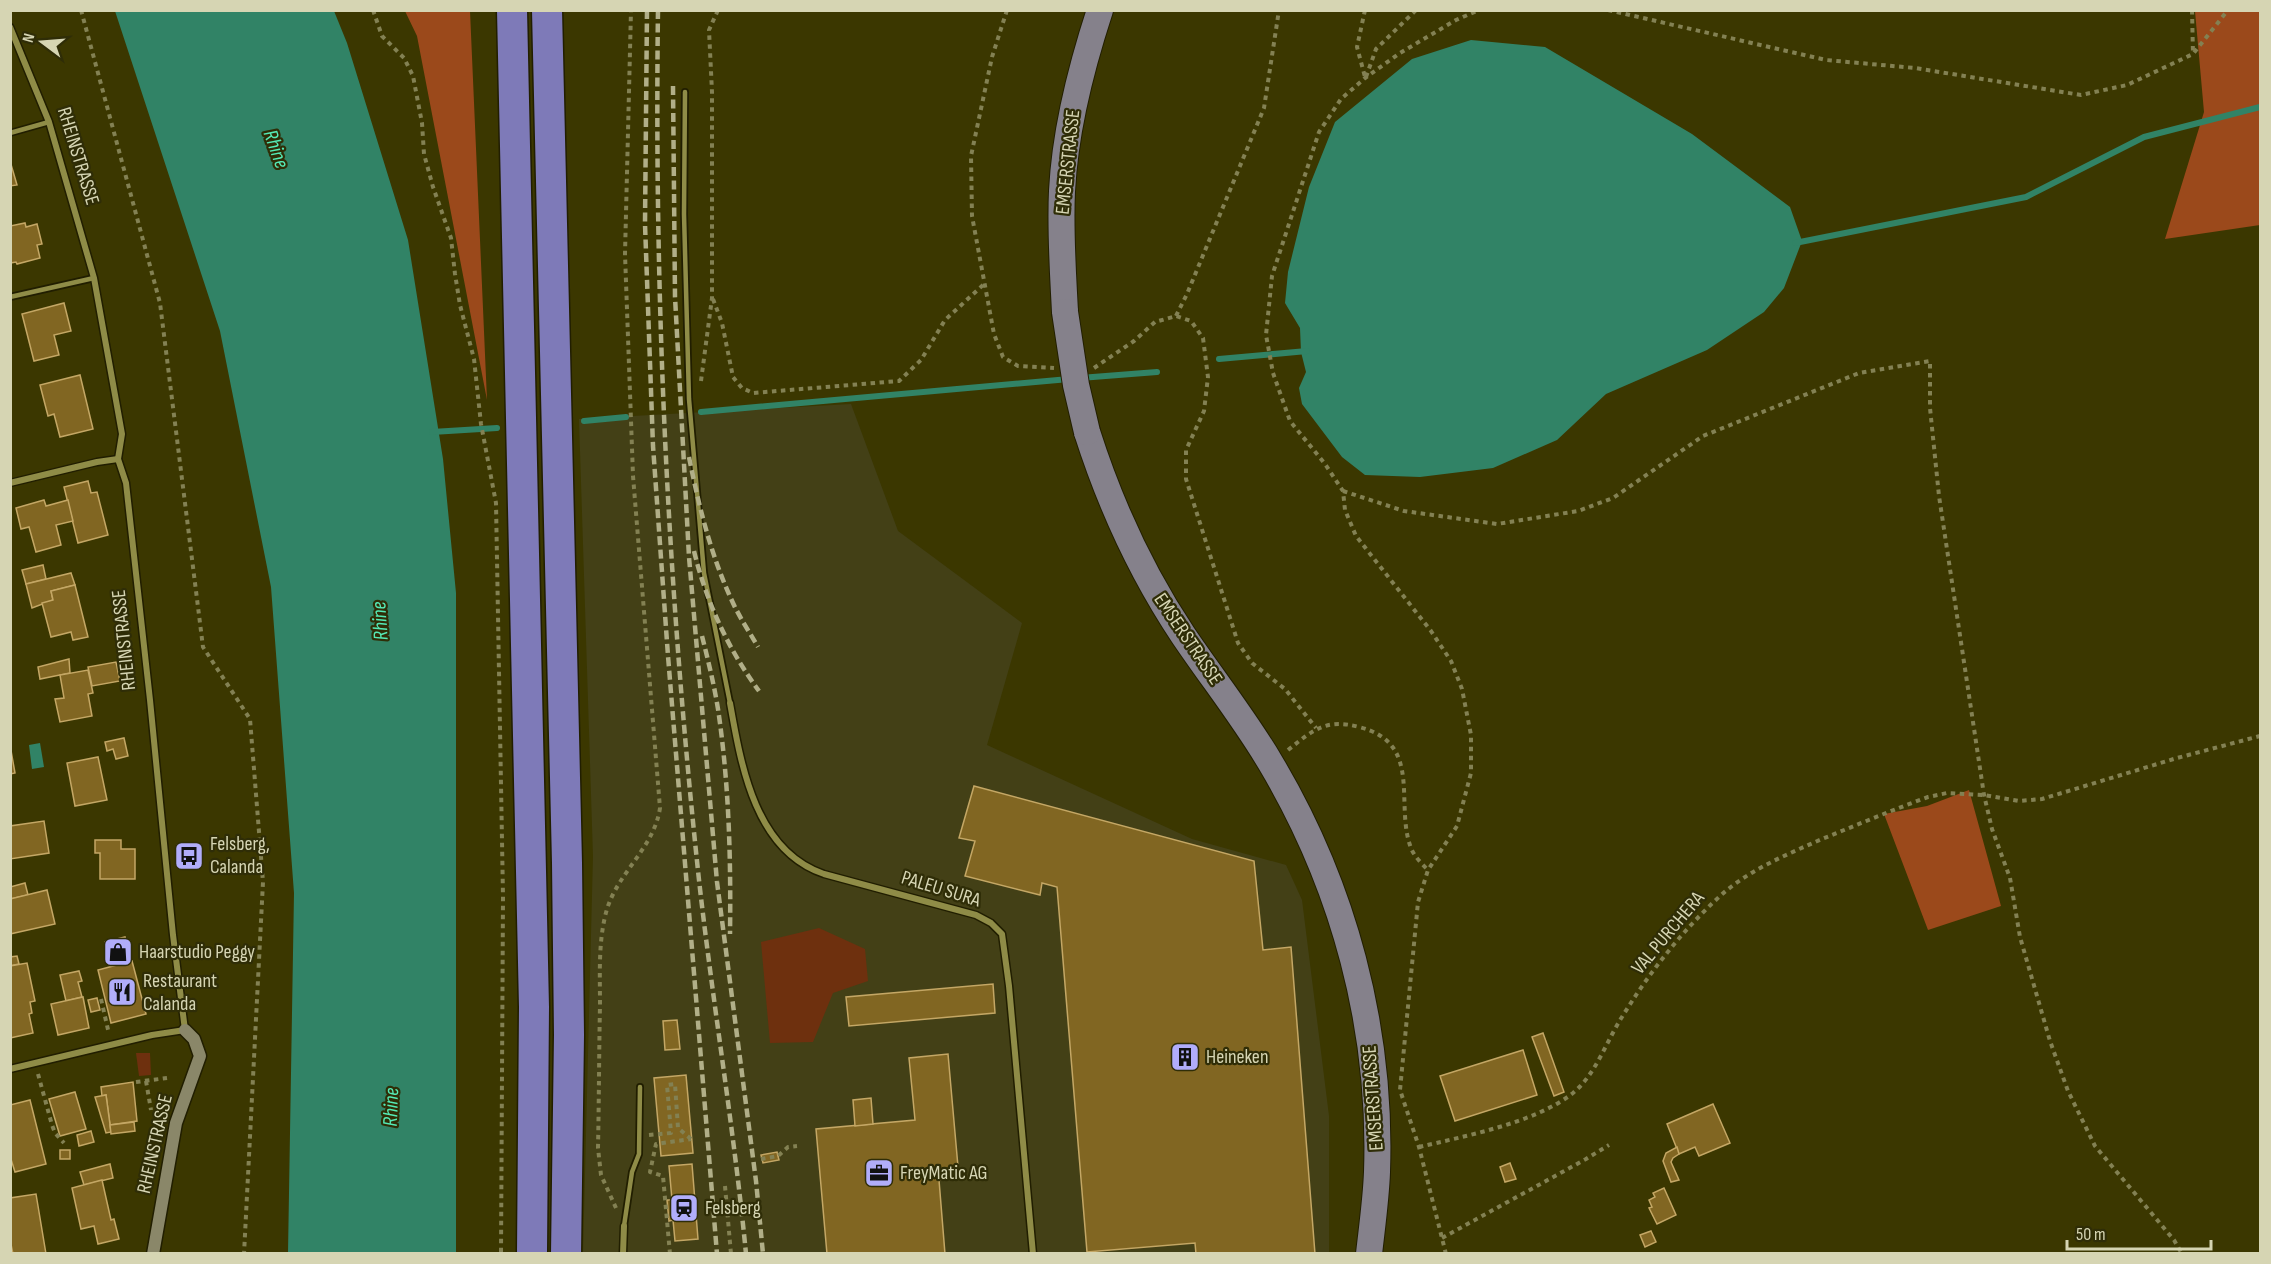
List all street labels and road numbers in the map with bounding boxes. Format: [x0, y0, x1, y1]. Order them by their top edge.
street label: RHEINSTRASSE [52, 104, 104, 208]
street label: EMSERSTRASSE [1051, 108, 1085, 216]
street label: RHEINSTRASSE [107, 588, 141, 692]
street label: EMSERSTRASSE [1149, 589, 1227, 689]
street label: PALEU SURA [899, 866, 984, 912]
street label: VAL PURCHERA [1626, 886, 1710, 979]
street label: EMSERSTRASSE [1357, 1045, 1389, 1151]
street label: RHEINSTRASSE [132, 1092, 178, 1196]

